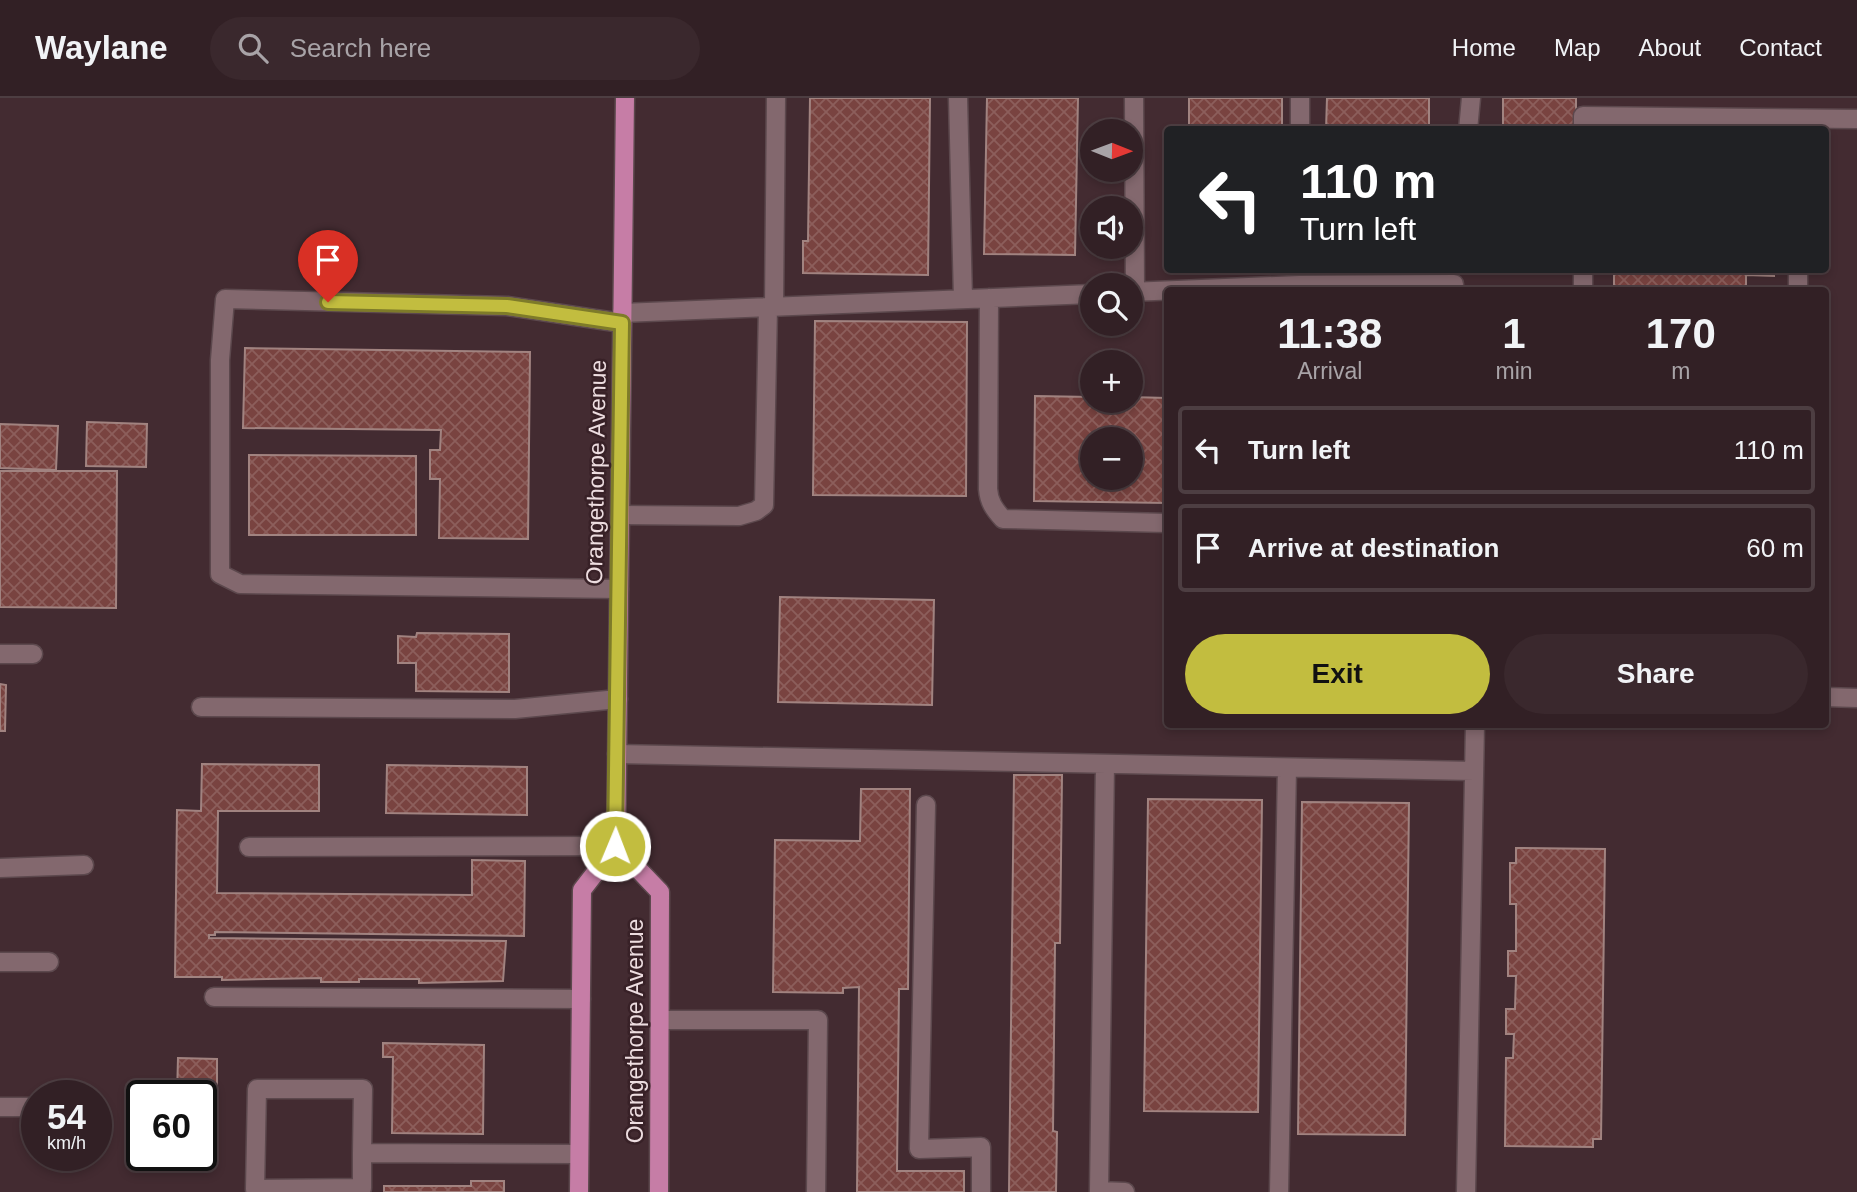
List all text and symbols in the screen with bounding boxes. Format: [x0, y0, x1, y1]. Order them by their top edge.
search box [210, 17, 700, 80]
text: Waylane [35, 29, 168, 66]
icon: search [234, 29, 272, 67]
text: Search here [290, 33, 431, 63]
text: Home [1452, 34, 1516, 61]
text: Map [1554, 34, 1601, 61]
text: About [1639, 34, 1701, 61]
text: Contact [1739, 34, 1822, 61]
north arrow [1080, 119, 1143, 182]
map controls [1080, 119, 1143, 490]
icon: left [1185, 154, 1276, 245]
text: 110 m [1300, 154, 1436, 208]
button: sound [1080, 196, 1143, 259]
text: Turn left [1300, 211, 1416, 247]
pin [298, 230, 358, 302]
icon: arrive [309, 241, 347, 279]
button: search [1080, 273, 1143, 336]
text: 11:38 [1277, 310, 1382, 357]
text: 1 [1502, 310, 1526, 357]
text: 170 [1646, 310, 1716, 357]
button: + [1080, 350, 1143, 413]
text: Arrival [1297, 358, 1362, 384]
text: min [1495, 358, 1533, 384]
text: m [1671, 358, 1690, 384]
street label: Orangethorpe Avenue [581, 359, 611, 585]
button: − [1080, 427, 1143, 490]
icon: left [1189, 431, 1227, 469]
text: Turn left [1248, 435, 1350, 465]
text: 110 m [1734, 435, 1804, 465]
icon: arrive [1189, 529, 1227, 567]
text: Arrive at destination [1248, 533, 1499, 563]
text: 60 m [1746, 533, 1804, 563]
button: Exit [1185, 634, 1490, 714]
button: Share [1504, 634, 1808, 714]
position arrow [578, 809, 652, 883]
street label: Orangethorpe Avenue [622, 919, 648, 1143]
speed limit sign: 60 [126, 1080, 217, 1171]
text: 54 [47, 1097, 86, 1136]
text: km/h [47, 1133, 86, 1153]

